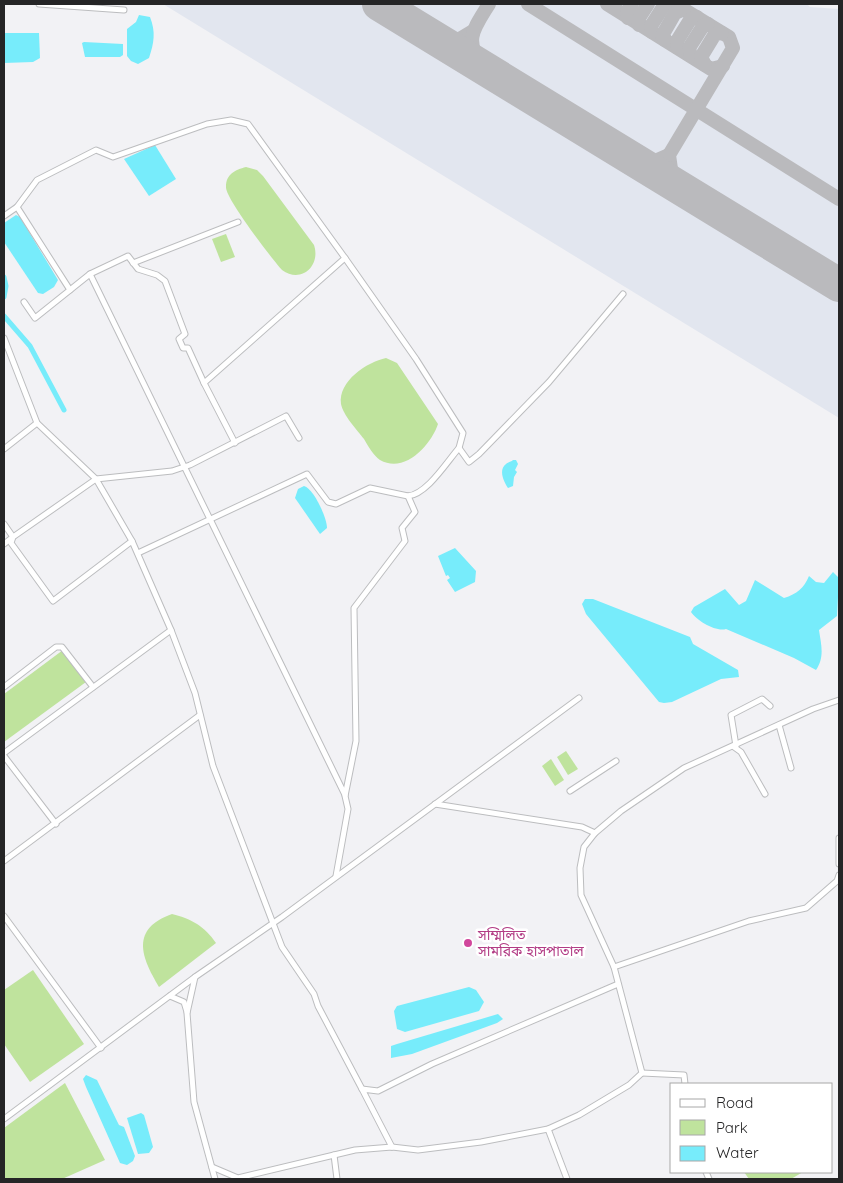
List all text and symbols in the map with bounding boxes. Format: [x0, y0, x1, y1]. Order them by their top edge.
place label: সম্মিলিত সামরিক হাসপাতাল [477, 926, 584, 960]
marker: সম্মিলিত সামরিক হাসপাতাল [462, 937, 474, 949]
legend [670, 1083, 833, 1173]
text: Road [716, 1093, 753, 1112]
text: Park [716, 1118, 748, 1137]
text: Water [716, 1143, 759, 1162]

